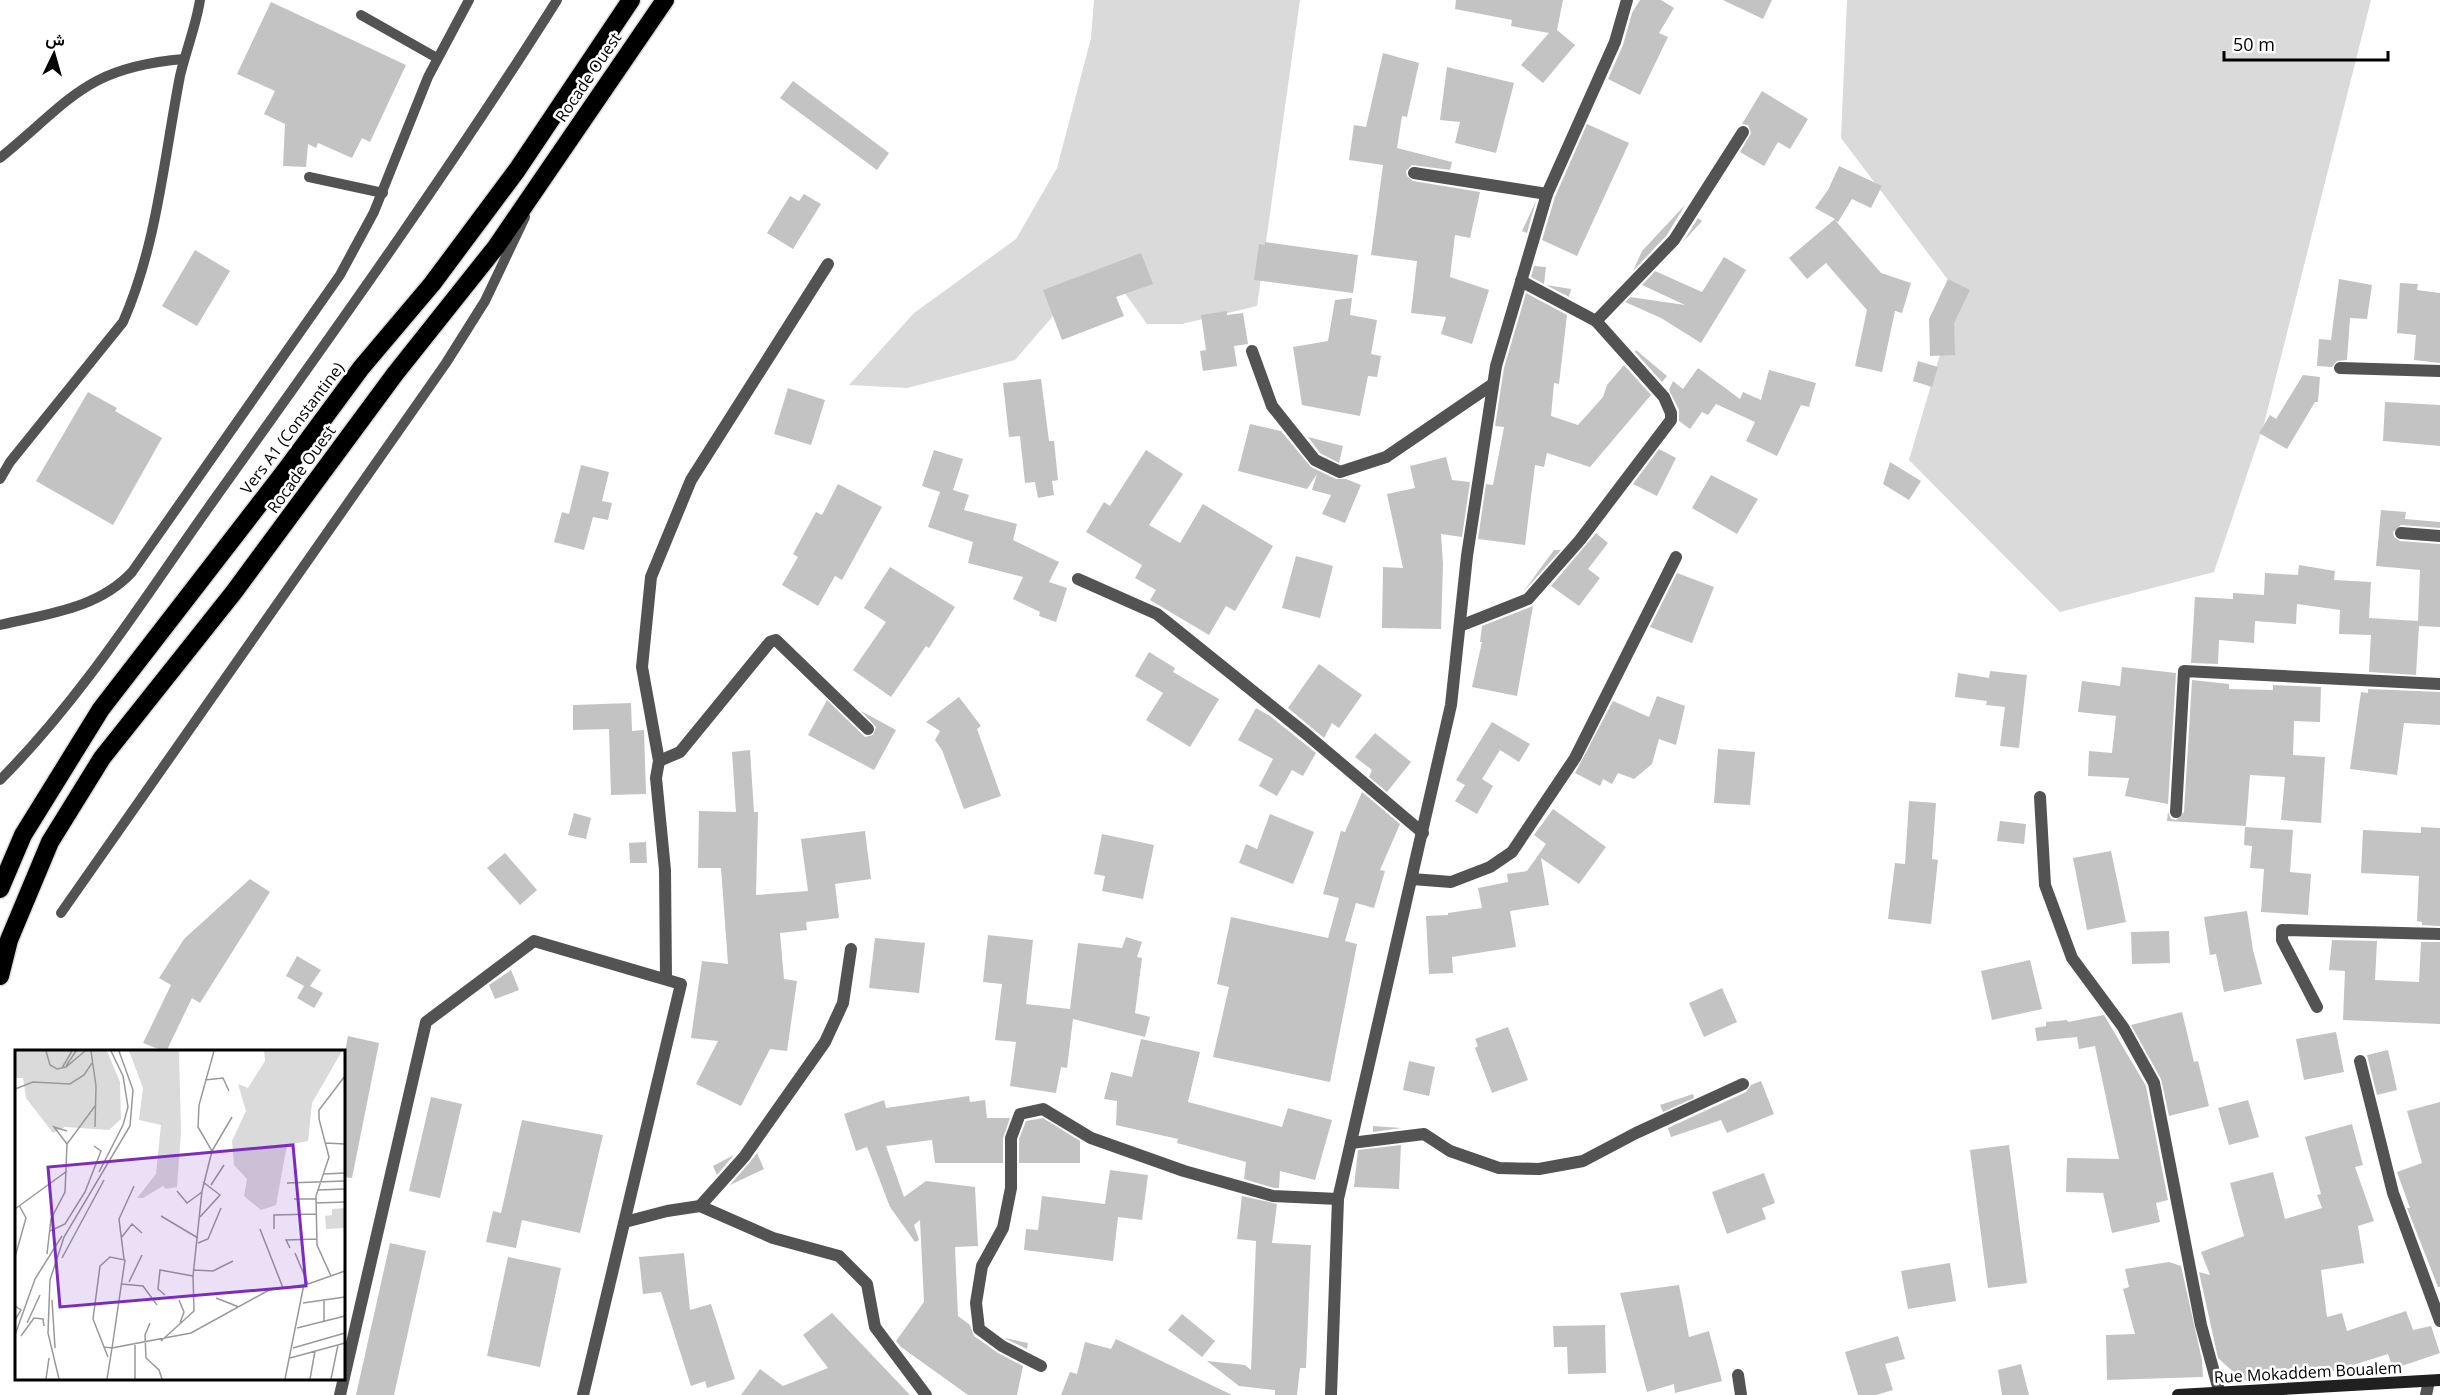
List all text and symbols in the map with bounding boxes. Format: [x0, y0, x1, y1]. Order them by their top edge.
north arrow [24, 24, 84, 84]
scale bar [2224, 24, 2388, 62]
text: ش [45, 27, 66, 51]
street label: Rocade Ouest [550, 28, 626, 126]
text: 50 m [2233, 32, 2275, 56]
street label: Vers A1 (Constantine) [235, 357, 349, 498]
street label: Rocade Ouest [262, 420, 341, 517]
inset map [15, 1050, 345, 1380]
street label: Rue Mokaddem Boualem [2213, 1356, 2403, 1388]

